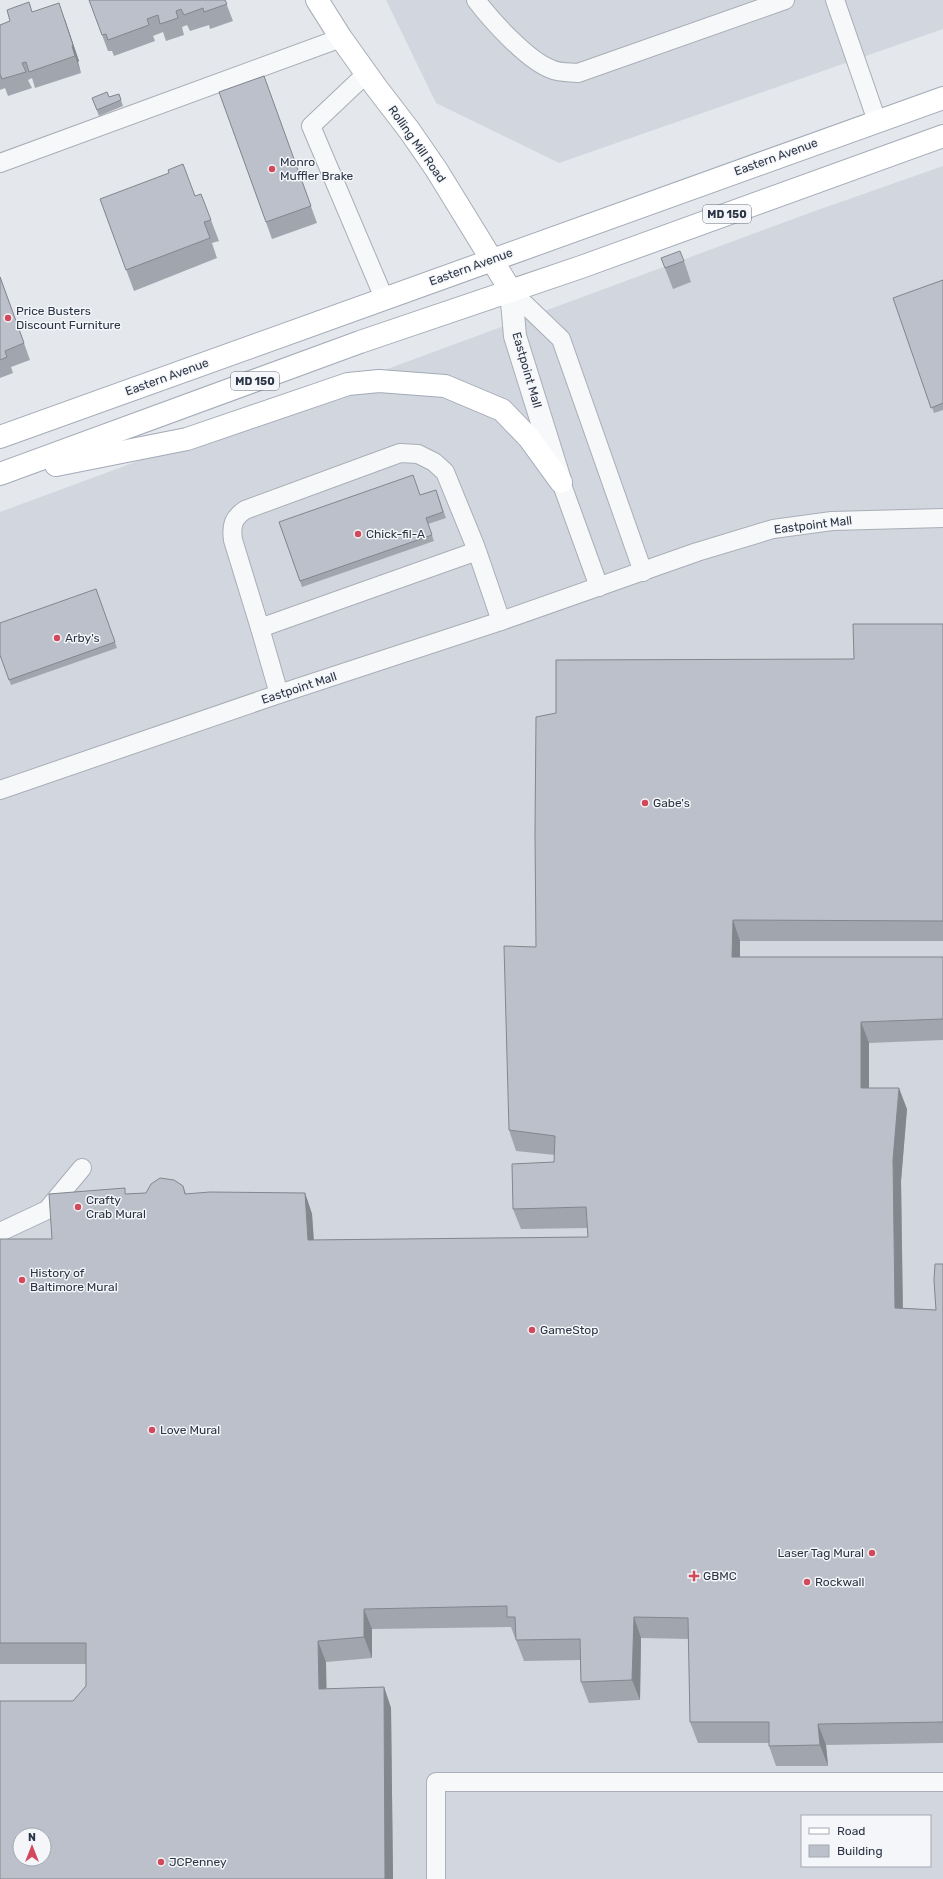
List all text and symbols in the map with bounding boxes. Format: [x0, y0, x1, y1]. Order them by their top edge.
street label: Rolling Mill Road [385, 103, 449, 185]
street label: Eastern Avenue [732, 135, 820, 179]
place label: Monro Muffler Brake [280, 155, 354, 183]
marker: Monro Muffler Brake [267, 164, 277, 174]
road number: MD 150 [703, 205, 751, 223]
street label: Eastern Avenue [427, 245, 515, 289]
place label: Price Busters Discount Furniture [16, 304, 121, 332]
marker: Price Busters Discount Furniture [3, 313, 13, 323]
street label: Eastpoint Mall [509, 330, 545, 410]
street label: Eastern Avenue [123, 355, 211, 399]
road number: MD 150 [231, 372, 279, 390]
street label: Eastpoint Mall [773, 513, 853, 537]
place label: Chick-fil-A [366, 527, 425, 541]
marker: Chick-fil-A [353, 529, 363, 539]
place label: Arby's [65, 631, 100, 645]
marker: Arby's [52, 633, 62, 643]
street label: Eastpoint Mall [260, 669, 339, 707]
place label: Gabe's [653, 796, 690, 810]
marker: Gabe's [640, 798, 650, 808]
place label: Crafty Crab Mural [86, 1193, 146, 1221]
marker: Crafty Crab Mural [73, 1202, 83, 1212]
place label: History of Baltimore Mural [30, 1266, 118, 1294]
marker: History of Baltimore Mural [17, 1275, 27, 1285]
place label: GameStop [540, 1323, 598, 1337]
marker: GameStop [527, 1325, 537, 1335]
place label: Love Mural [160, 1423, 220, 1437]
marker: Love Mural [147, 1425, 157, 1435]
place label: Laser Tag Mural [778, 1546, 864, 1560]
marker: Laser Tag Mural [867, 1548, 877, 1558]
place label: GBMC [703, 1569, 737, 1583]
marker: GBMC [688, 1570, 700, 1582]
place label: Rockwall [815, 1575, 864, 1589]
marker: Rockwall [802, 1577, 812, 1587]
legend [801, 1815, 931, 1867]
text: Road [837, 1824, 865, 1838]
north arrow [12, 1827, 52, 1867]
text: N [28, 1831, 36, 1844]
text: Building [837, 1844, 883, 1858]
place label: JCPenney [169, 1855, 227, 1869]
marker: JCPenney [156, 1857, 166, 1867]

